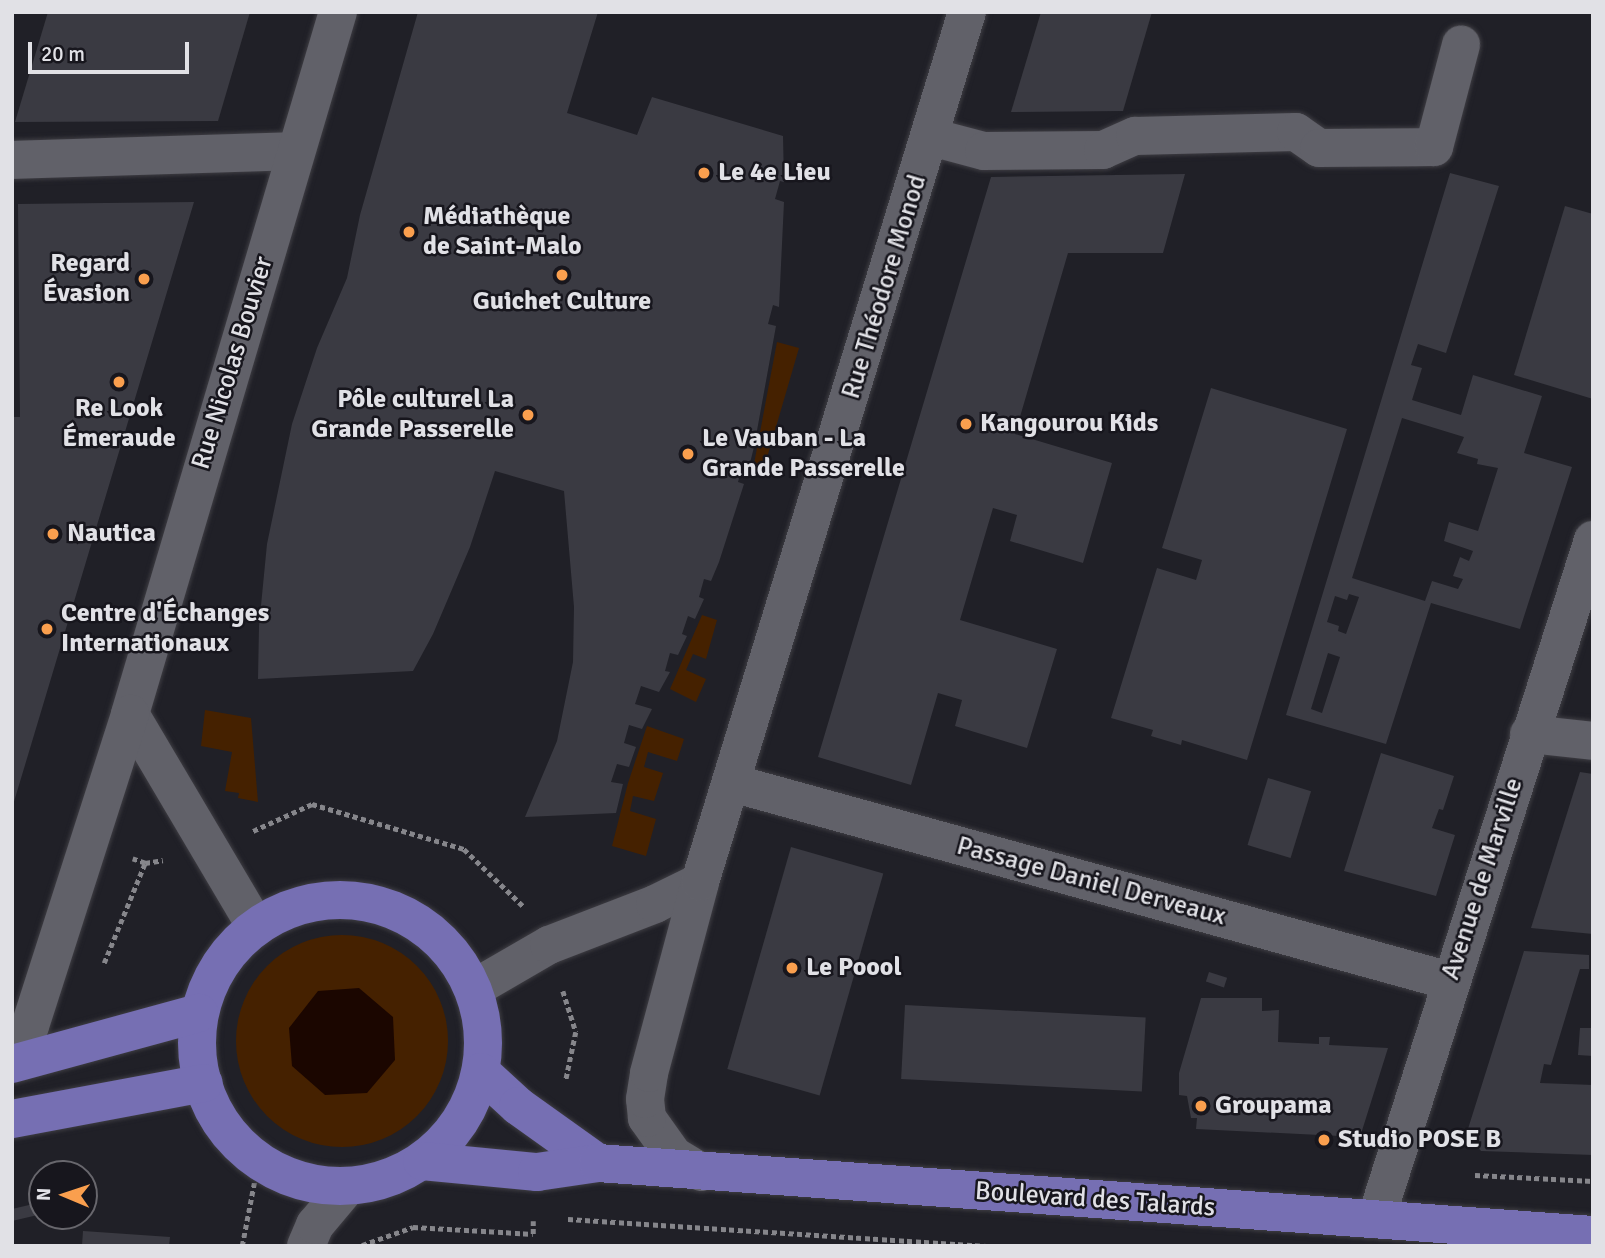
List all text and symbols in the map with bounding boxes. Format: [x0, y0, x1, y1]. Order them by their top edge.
scale bar [32, 28, 192, 72]
text: 20 m [41, 41, 85, 67]
place label: Le 4e Lieu [718, 157, 831, 189]
marker: Le 4e Lieu [696, 165, 712, 181]
street label: Rue Théodore Monod [836, 171, 934, 403]
place label: Médiathèque de Saint-Malo [423, 201, 582, 262]
marker: Médiathèque de Saint-Malo [401, 224, 417, 240]
place label: Regard Évasion [43, 248, 130, 310]
street label: Rue Nicolas Bouvier [186, 253, 280, 473]
marker: Guichet Culture [554, 267, 570, 283]
marker: Regard Évasion [136, 271, 152, 287]
place label: Guichet Culture [473, 286, 651, 318]
marker: Re Look Émeraude [111, 374, 127, 390]
place label: Pôle culturel La Grande Passerelle [311, 384, 514, 446]
place label: Re Look Émeraude [62, 393, 176, 454]
marker: Pôle culturel La Grande Passerelle [520, 407, 536, 423]
place label: Kangourou Kids [980, 408, 1158, 440]
marker: Kangourou Kids [958, 416, 974, 432]
place label: Le Vauban - La Grande Passerelle [702, 423, 905, 485]
marker: Le Vauban - La Grande Passerelle [680, 446, 696, 462]
place label: Nautica [67, 518, 156, 550]
marker: Nautica [45, 526, 61, 542]
place label: Centre d'Échanges Internationaux [61, 598, 269, 660]
marker: Centre d'Échanges Internationaux [39, 621, 55, 637]
street label: Avenue de Marville [1436, 774, 1530, 984]
street label: Passage Daniel Derveaux [953, 831, 1229, 933]
place label: Le Poool [806, 952, 902, 984]
marker: Le Poool [784, 960, 800, 976]
place label: Groupama [1215, 1090, 1331, 1122]
marker: Groupama [1193, 1098, 1209, 1114]
place label: Studio POSE B [1338, 1124, 1501, 1156]
marker: Studio POSE B [1316, 1132, 1332, 1148]
north arrow [28, 1160, 98, 1230]
street label: Boulevard des Talards [974, 1176, 1216, 1224]
text: N [32, 1187, 56, 1201]

